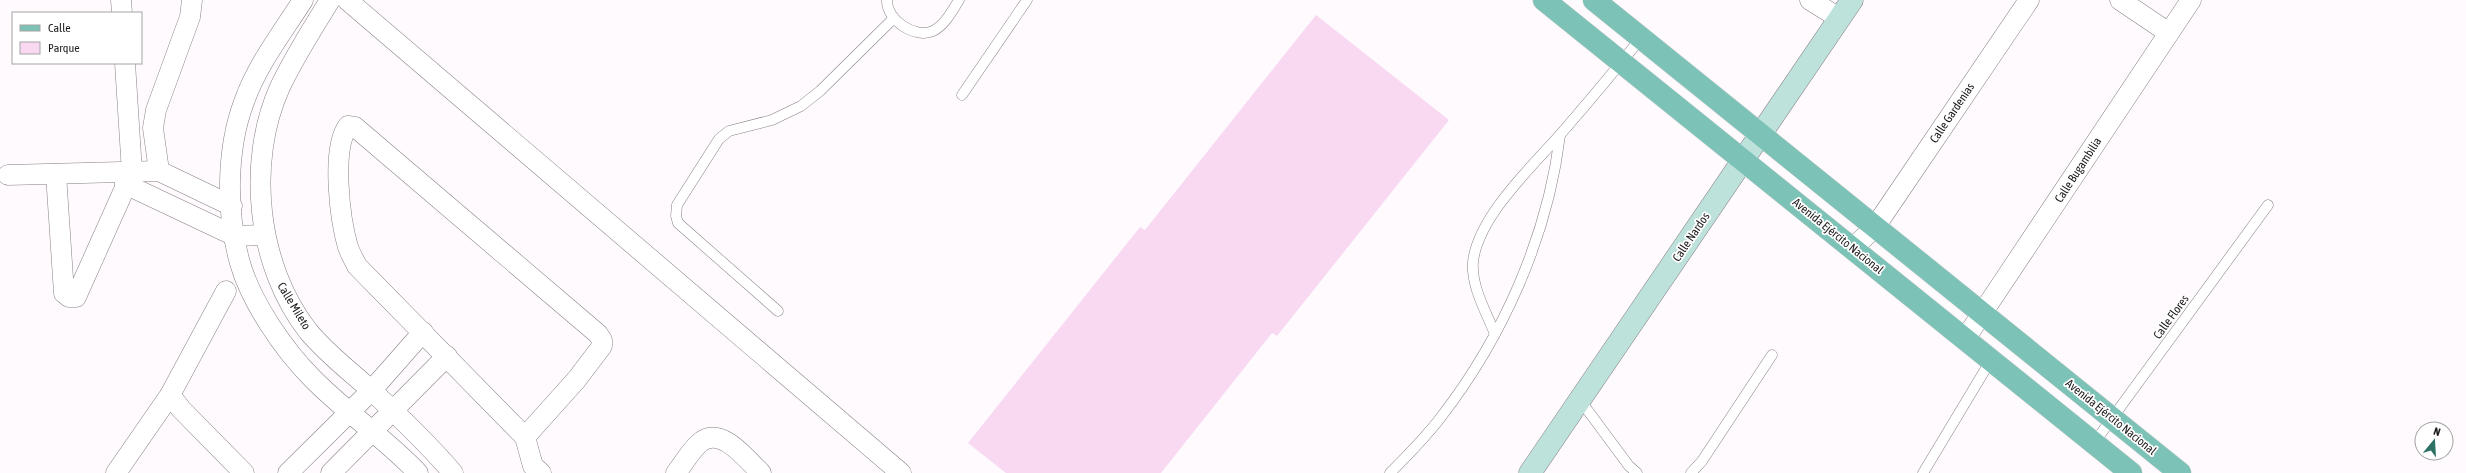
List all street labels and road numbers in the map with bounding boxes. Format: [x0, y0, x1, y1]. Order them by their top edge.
street label: Calle Gardenias [1927, 80, 1977, 146]
street label: Calle Bugambilia [2052, 135, 2104, 205]
street label: Avenida Ejército Nacional [1790, 195, 1887, 277]
street label: Calle Nardos [1670, 210, 1712, 264]
street label: Calle Mileto [274, 280, 314, 332]
street label: Calle Flores [2150, 292, 2192, 342]
street label: Avenida Ejército Nacional [2063, 376, 2160, 458]

